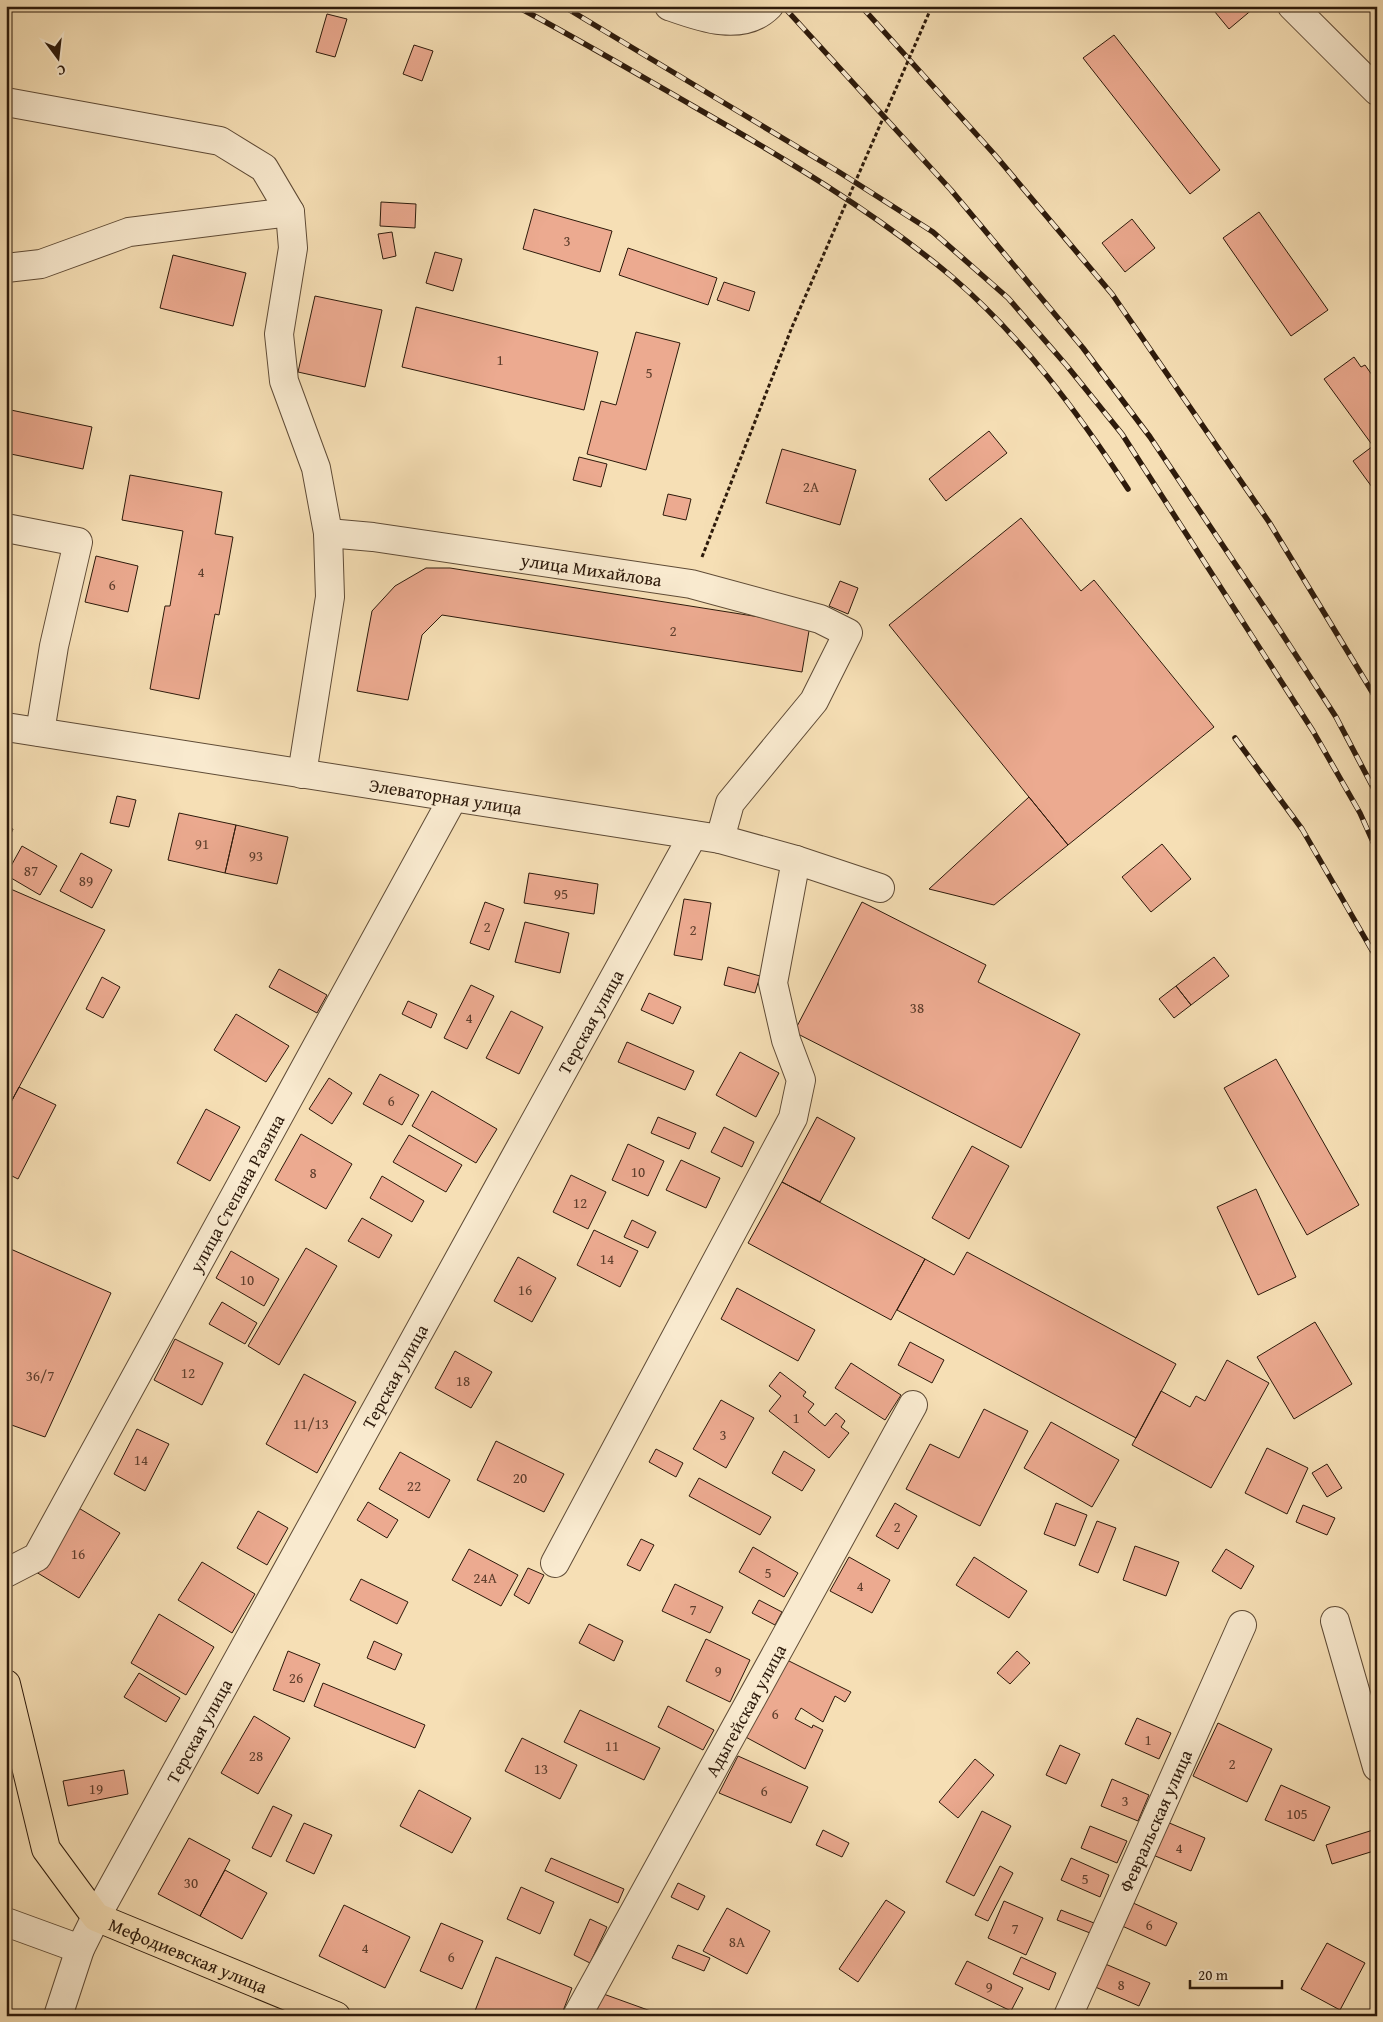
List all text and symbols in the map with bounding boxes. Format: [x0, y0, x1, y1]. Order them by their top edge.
north arrow [32, 32, 82, 82]
text: С [55, 60, 68, 81]
house number: 3 [563, 230, 571, 251]
house number: 1 [496, 349, 504, 370]
house number: 5 [645, 362, 653, 383]
house number: 2А [803, 476, 819, 497]
street label: улица Михайлова [518, 545, 664, 593]
house number: 4 [197, 561, 205, 582]
house number: 6 [108, 574, 116, 595]
house number: 2 [669, 620, 677, 641]
street label: Элеваторная улица [367, 771, 524, 821]
house number: 91 [195, 833, 209, 854]
house number: 93 [249, 845, 263, 866]
house number: 87 [24, 860, 38, 881]
house number: 89 [79, 870, 93, 891]
house number: 95 [554, 883, 568, 904]
house number: 2 [483, 916, 491, 937]
house number: 2 [689, 919, 697, 940]
street label: Терская улица [550, 964, 630, 1079]
house number: 38 [910, 997, 924, 1018]
house number: 4 [465, 1007, 473, 1028]
house number: 6 [387, 1090, 395, 1111]
street label: улица Степана Разина [182, 1108, 291, 1278]
house number: 10 [631, 1161, 645, 1182]
house number: 8 [309, 1162, 317, 1183]
house number: 12 [573, 1192, 587, 1213]
house number: 14 [600, 1248, 614, 1269]
house number: 10 [240, 1269, 254, 1290]
house number: 16 [518, 1279, 532, 1300]
street label: Терская улица [355, 1318, 434, 1433]
house number: 12 [181, 1362, 195, 1383]
house number: 36/7 [26, 1365, 54, 1386]
house number: 18 [456, 1370, 470, 1391]
house number: 1 [792, 1407, 800, 1428]
house number: 11/13 [293, 1413, 329, 1434]
house number: 3 [719, 1424, 727, 1445]
house number: 14 [134, 1449, 148, 1470]
house number: 20 [513, 1467, 527, 1488]
house number: 22 [407, 1475, 421, 1496]
house number: 2 [893, 1516, 901, 1537]
house number: 16 [71, 1543, 85, 1564]
house number: 5 [764, 1562, 772, 1583]
house number: 24А [473, 1567, 497, 1588]
house number: 4 [856, 1575, 864, 1596]
house number: 7 [689, 1599, 697, 1620]
street label: Адыгейская улица [698, 1639, 793, 1781]
house number: 9 [714, 1660, 722, 1681]
house number: 26 [289, 1667, 303, 1688]
street label: Терская улица [159, 1673, 239, 1788]
house number: 6 [771, 1703, 779, 1724]
house number: 1 [1144, 1729, 1152, 1750]
house number: 11 [605, 1735, 619, 1756]
house number: 28 [249, 1745, 263, 1766]
street label: Февральская улица [1112, 1745, 1199, 1896]
house number: 2 [1228, 1753, 1236, 1774]
house number: 13 [534, 1758, 548, 1779]
house number: 19 [89, 1778, 103, 1799]
house number: 6 [760, 1780, 768, 1801]
house number: 3 [1121, 1790, 1129, 1811]
house number: 105 [1286, 1803, 1308, 1824]
house number: 4 [1175, 1837, 1183, 1858]
house number: 5 [1081, 1868, 1089, 1889]
house number: 30 [184, 1872, 198, 1893]
street label: Мефодиевская улица [105, 1910, 272, 2000]
house number: 6 [1145, 1914, 1153, 1935]
house number: 7 [1011, 1918, 1019, 1939]
house number: 8А [729, 1931, 745, 1952]
house number: 4 [361, 1937, 369, 1958]
house number: 6 [447, 1946, 455, 1967]
scale bar [1190, 1957, 1283, 1989]
text: 20 m [1198, 1964, 1229, 1985]
house number: 8 [1117, 1974, 1125, 1995]
house number: 9 [985, 1976, 993, 1997]

